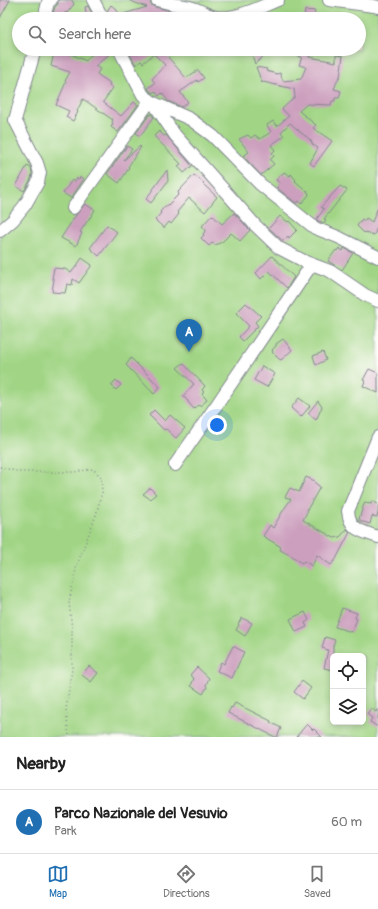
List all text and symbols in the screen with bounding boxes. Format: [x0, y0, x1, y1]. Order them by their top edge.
search box [12, 12, 366, 56]
icon: search [26, 23, 48, 45]
text: Search here [58, 25, 131, 44]
pin: A [176, 319, 202, 352]
your location [207, 415, 227, 435]
map controls [330, 653, 366, 725]
button: locate [330, 653, 366, 689]
button: layers [330, 689, 366, 725]
text: Nearby [16, 753, 65, 774]
text: Parco Nazionale del Vesuvio [54, 804, 228, 823]
text: A [25, 814, 33, 830]
text: 60 m [331, 814, 362, 830]
text: Park [54, 823, 77, 839]
tab: Map [47, 863, 69, 900]
tab: Directions [163, 863, 210, 900]
tab: Saved [304, 863, 331, 900]

